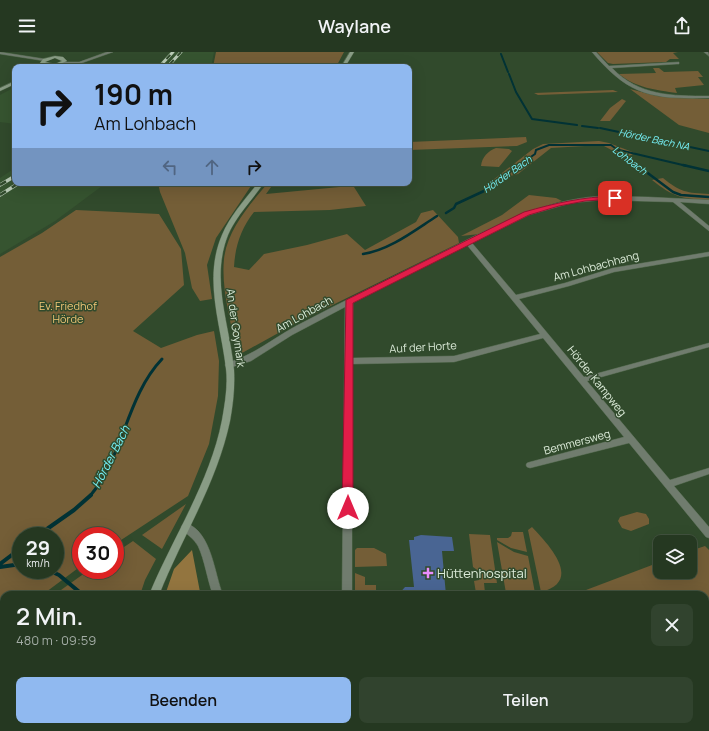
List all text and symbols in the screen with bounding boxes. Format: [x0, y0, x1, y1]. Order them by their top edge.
text: Waylane [318, 14, 391, 38]
icon: menu [16, 15, 38, 37]
icon: share [671, 15, 693, 37]
text: 190 m [94, 75, 173, 113]
icon: right [28, 80, 80, 132]
text: Am Lohbach [94, 111, 196, 135]
water label: Hörder Bach NA [617, 125, 691, 153]
water label: Lohbach [610, 142, 651, 178]
water label: Hörder Bach [480, 151, 535, 196]
icon: left [159, 156, 181, 178]
icon: ahead [201, 156, 223, 178]
icon: right [243, 156, 265, 178]
pin [598, 181, 632, 215]
icon: arrive [604, 187, 626, 209]
street label: Am Lohbachhang [551, 247, 640, 284]
street label: An der Goymark [224, 288, 250, 369]
street label: Am Lohbach [273, 292, 335, 335]
park label: Ev. Friedhof Hörde [39, 298, 97, 326]
street label: Auf der Horte [389, 337, 458, 356]
street label: Hörder Kampweg [564, 342, 630, 419]
water label: Hörder Bach [88, 422, 134, 491]
street label: Bemmersweg [542, 425, 612, 458]
position arrow [327, 487, 369, 529]
speed limit sign: 30 [72, 527, 124, 579]
text: 29 [26, 534, 50, 561]
map controls [653, 535, 697, 579]
button: layers [653, 535, 697, 579]
text: km/h [26, 556, 50, 570]
place label: Hüttenhospital [437, 564, 527, 582]
marker: Hüttenhospital [422, 567, 434, 579]
text: 2 Min. [16, 599, 83, 632]
button: close [651, 604, 693, 646]
text: 480 m · 09:59 [16, 631, 96, 649]
button: Beenden [16, 677, 351, 723]
button: Teilen [359, 677, 693, 723]

